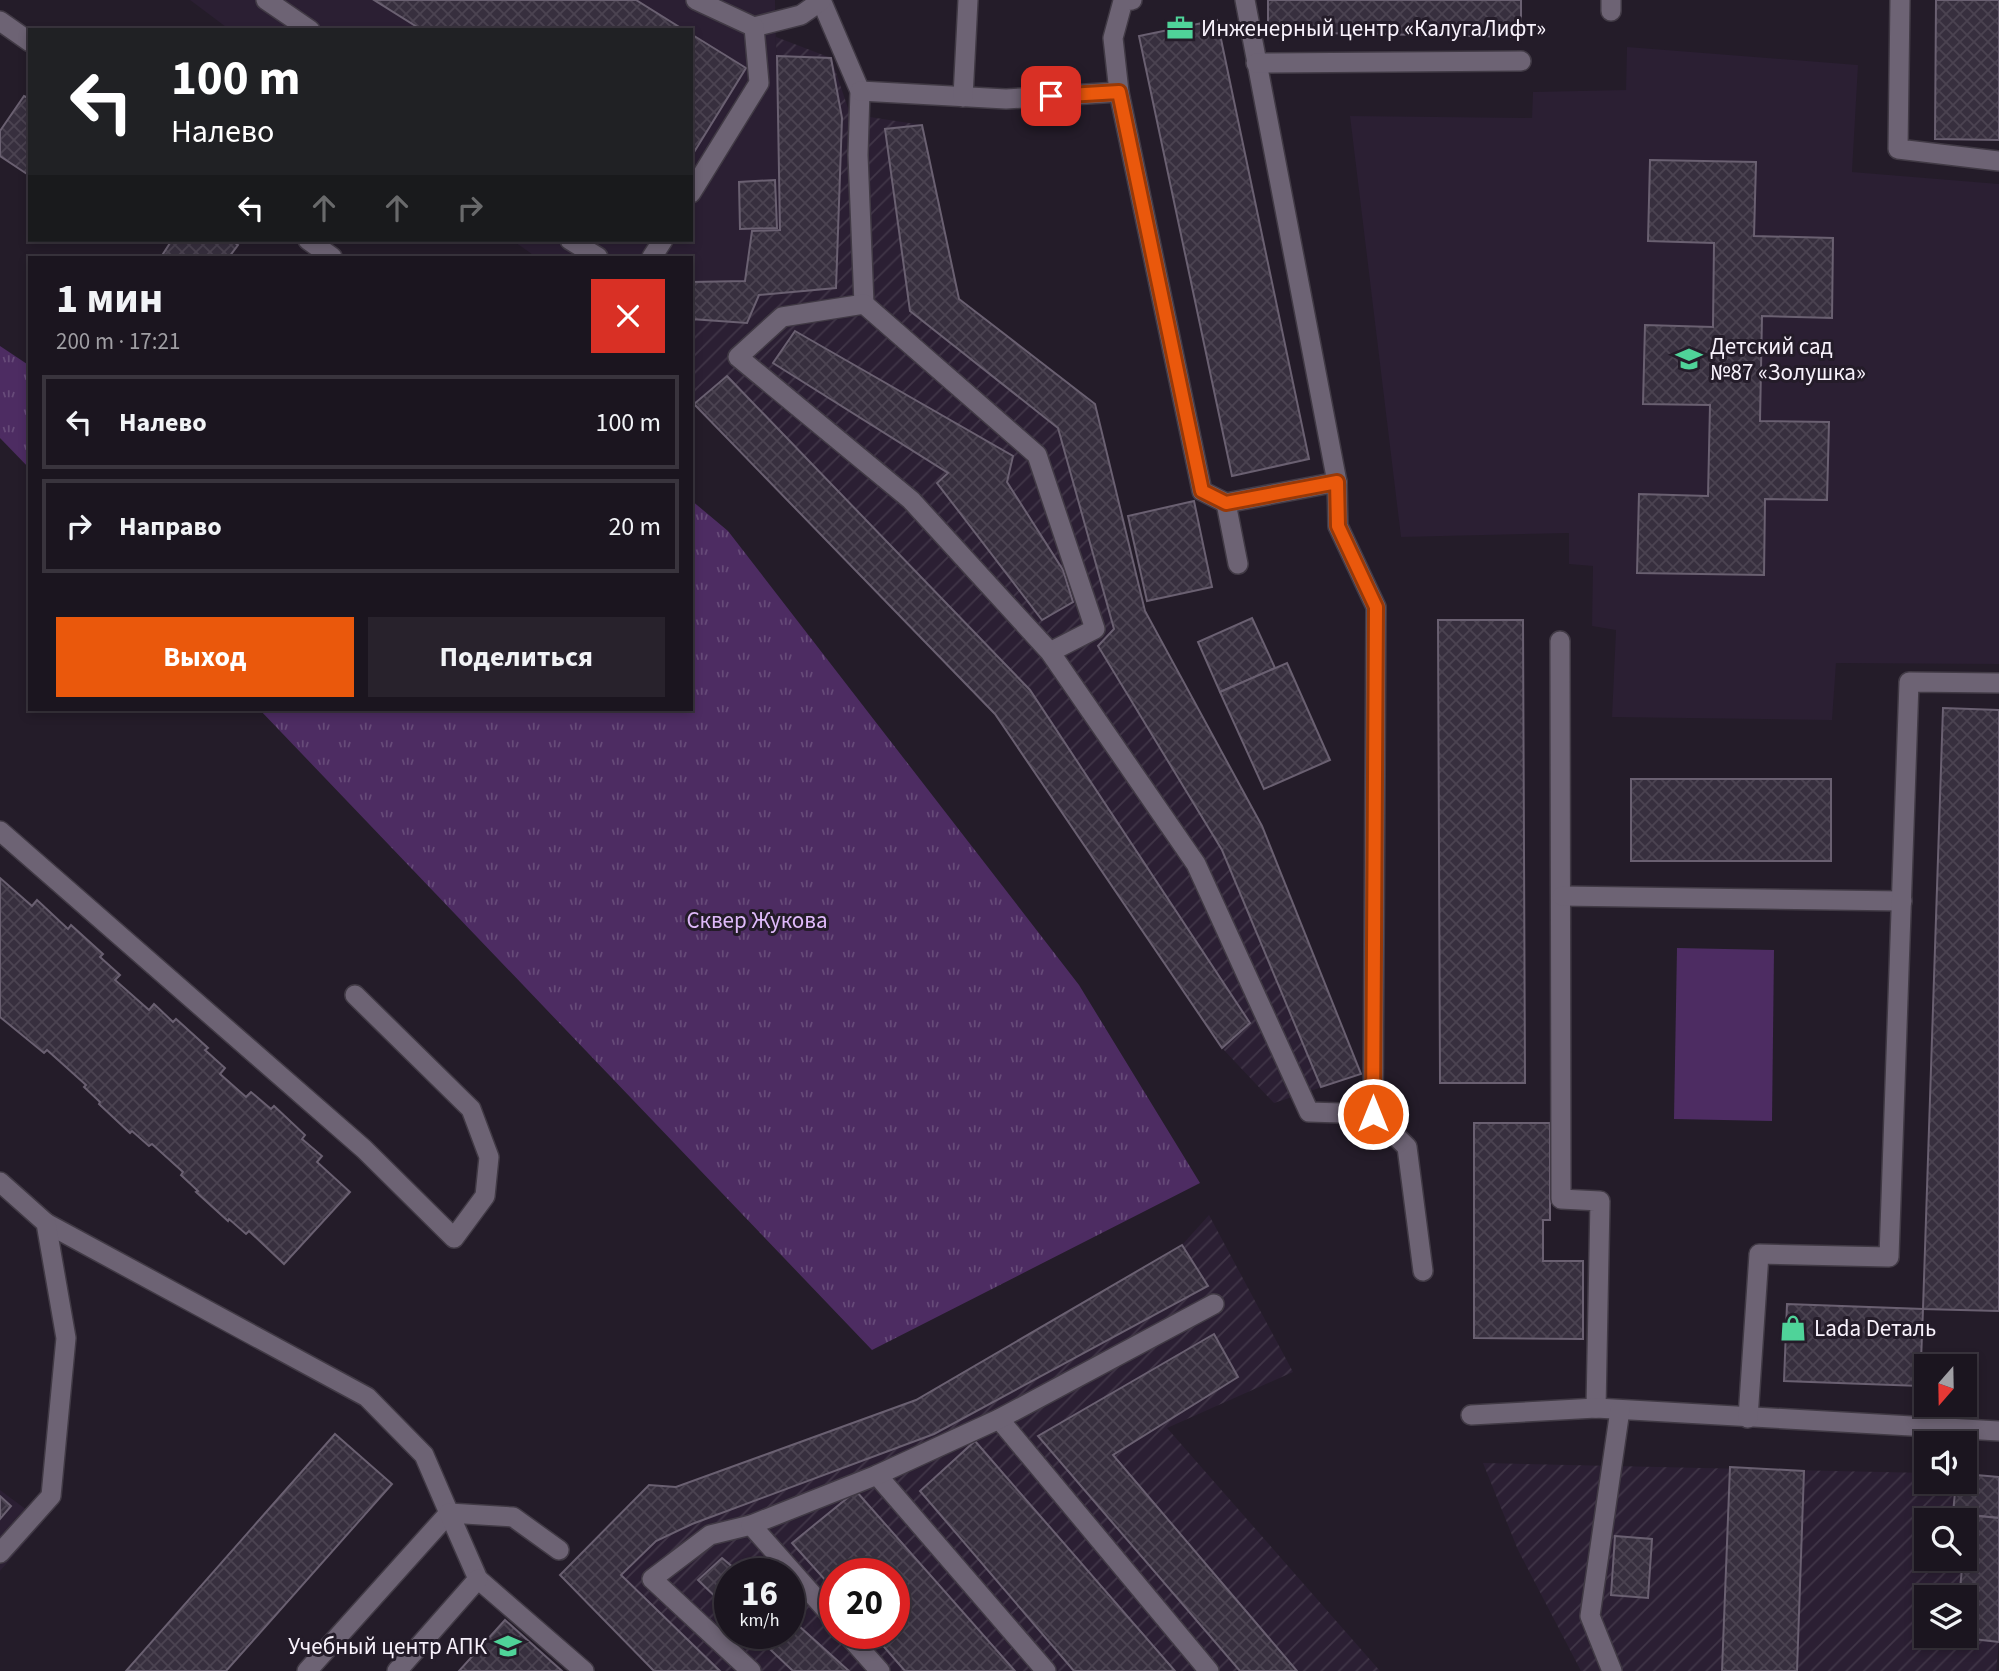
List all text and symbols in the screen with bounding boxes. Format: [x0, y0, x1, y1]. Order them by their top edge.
place label: Инженерный центр «КалугаЛифт» [1201, 12, 1546, 45]
office icon: Инженерный центр «КалугаЛифт» [1165, 13, 1195, 43]
text: 100 m [171, 44, 300, 114]
icon: left [56, 56, 147, 147]
pin [1021, 66, 1081, 126]
icon: arrive [1032, 77, 1070, 115]
text: Налево [171, 109, 274, 155]
icon: left [232, 189, 270, 227]
icon: ahead [305, 189, 343, 227]
icon: ahead [378, 189, 416, 227]
icon: right [451, 189, 489, 227]
text: 1 мин [56, 269, 163, 329]
button: close [591, 279, 665, 353]
text: 200 m · 17:21 [56, 325, 180, 358]
place label: Детский сад №87 «Золушка» [1710, 330, 1866, 389]
school or university icon: Детский сад №87 «Золушка» [1674, 344, 1704, 374]
icon: left [60, 403, 98, 441]
text: Налево [119, 404, 207, 441]
text: 100 m [595, 404, 661, 441]
icon: right [60, 507, 98, 545]
text: Направо [119, 508, 222, 545]
text: 20 m [608, 508, 661, 545]
button: Выход [56, 617, 354, 697]
button: Поделиться [368, 617, 665, 697]
park label: Сквер Жукова [686, 904, 828, 937]
position arrow [1336, 1077, 1410, 1151]
place label: Lada Dеталь [1814, 1312, 1936, 1345]
shop icon: Lada Dеталь [1778, 1313, 1808, 1343]
north arrow [1914, 1354, 1978, 1418]
map controls [1914, 1354, 1977, 1648]
button: sound [1914, 1431, 1977, 1494]
button: search [1914, 1508, 1977, 1571]
speed limit sign: 20 [819, 1558, 910, 1649]
text: 16 [741, 1569, 778, 1619]
button: layers [1914, 1585, 1977, 1648]
text: km/h [740, 1608, 779, 1633]
place label: Учебный центр АПК [288, 1630, 488, 1663]
school or university icon: Учебный центр АПК [493, 1631, 523, 1661]

